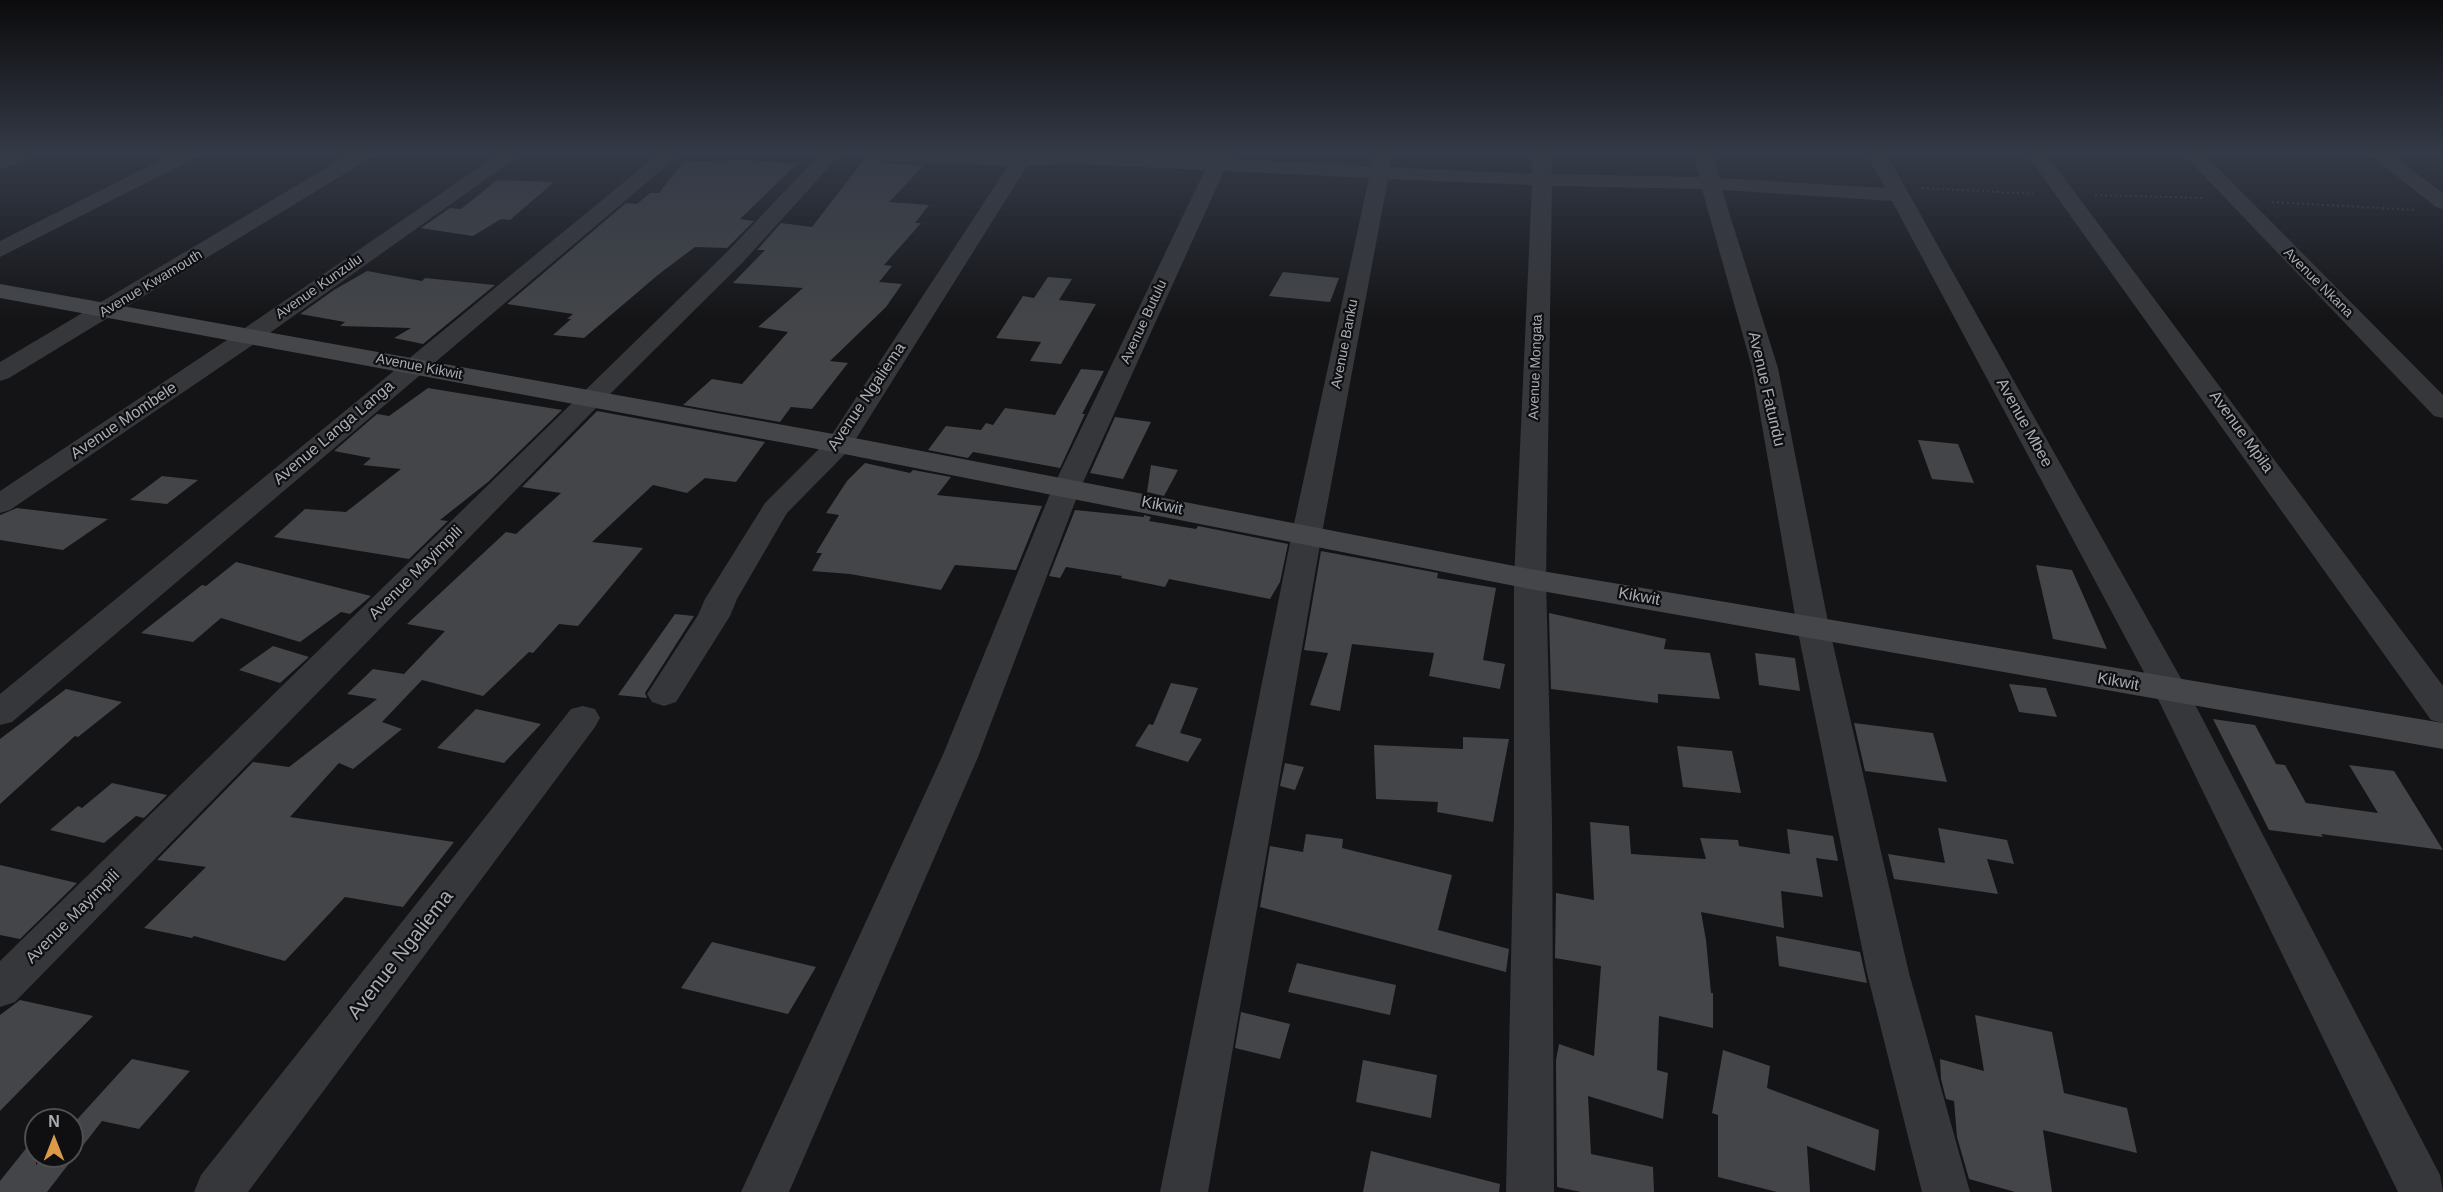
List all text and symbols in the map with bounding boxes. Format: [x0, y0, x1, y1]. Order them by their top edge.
street label: Avenue Nkana [2280, 245, 2356, 321]
street label: Avenue Kwamouth [96, 247, 206, 321]
street label: Avenue Kunzulu [273, 251, 365, 323]
street label: Avenue Butulu [1117, 277, 1171, 367]
street label: Avenue Banku [1328, 298, 1362, 390]
street label: Avenue Mongata [1526, 314, 1546, 420]
street label: Avenue Fatundu [1743, 330, 1789, 448]
street label: Avenue Ngaliema [824, 339, 910, 455]
street label: Avenue Kikwit [374, 350, 464, 384]
street label: Avenue Mbee [1992, 375, 2056, 471]
street label: Avenue Langa Langa [270, 377, 398, 489]
street label: Avenue Mombele [67, 378, 181, 464]
street label: Avenue Mpila [2205, 387, 2277, 477]
street label: Kikwit [1140, 493, 1184, 519]
street label: Avenue Mayimpili [365, 522, 467, 624]
street label: Kikwit [1617, 584, 1661, 610]
street label: Kikwit [2096, 669, 2140, 695]
street label: Avenue Mayimpili [22, 866, 124, 968]
street label: Avenue Ngaliema [343, 886, 459, 1024]
north arrow [24, 1108, 84, 1168]
text: N [48, 1113, 60, 1130]

